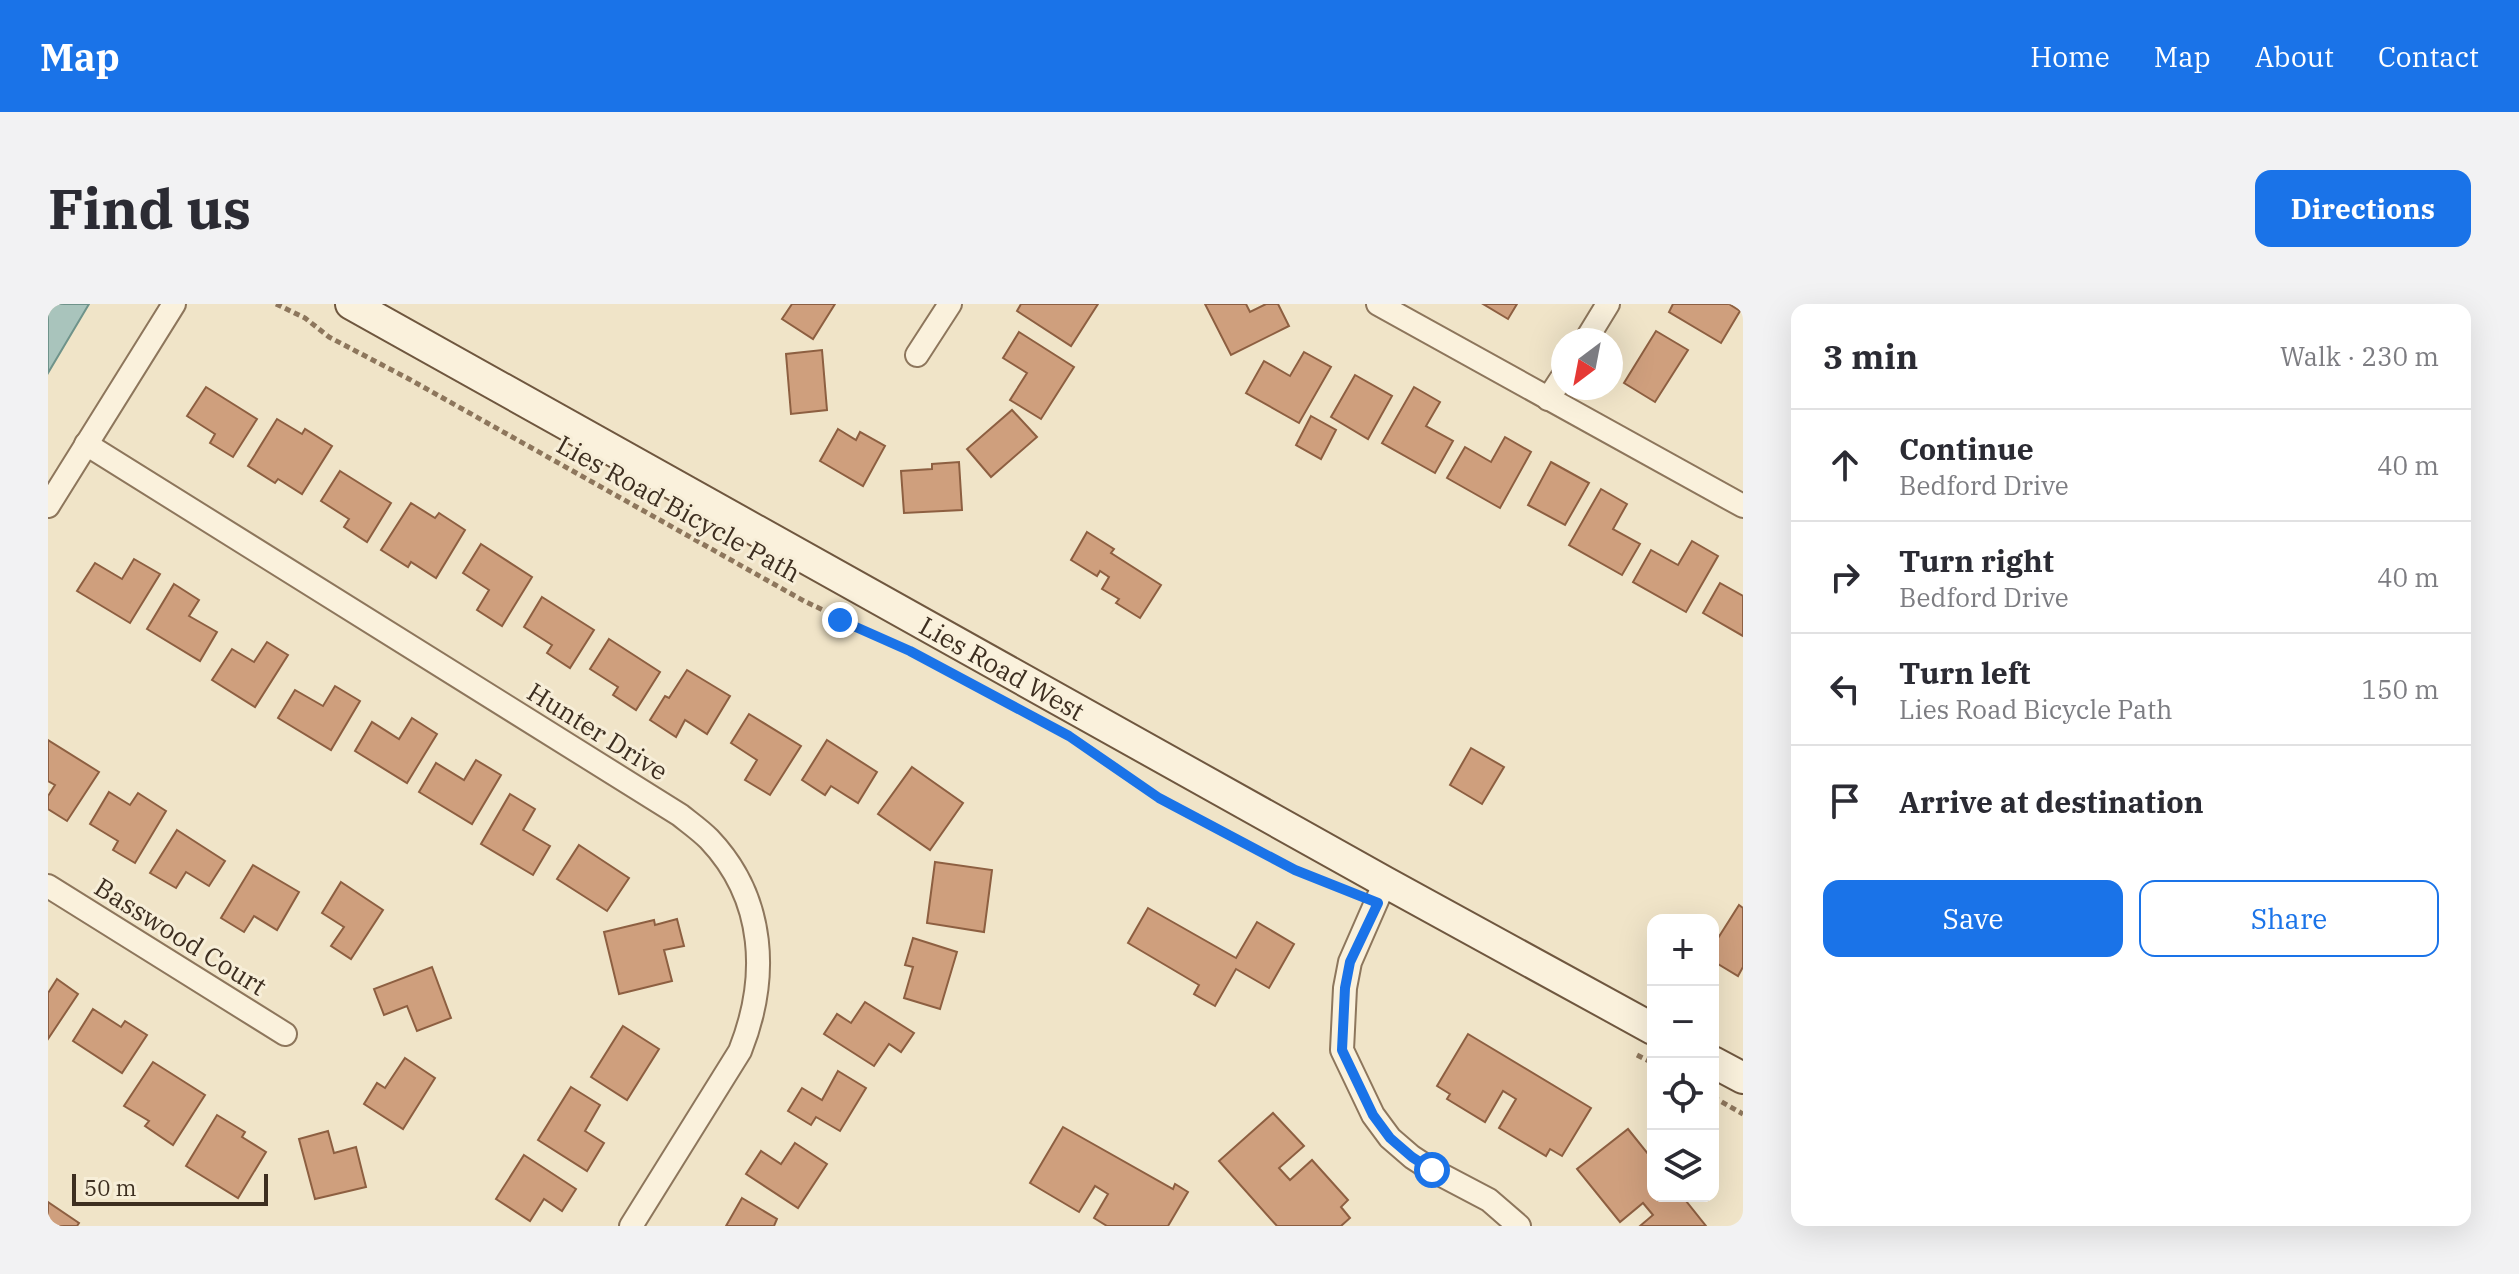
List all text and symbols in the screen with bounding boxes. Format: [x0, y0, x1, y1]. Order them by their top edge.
text: Map [40, 32, 120, 81]
text: Home [2030, 38, 2110, 75]
text: Map [2154, 38, 2211, 75]
text: About [2255, 38, 2334, 75]
text: Contact [2378, 38, 2479, 75]
button: Directions [2255, 170, 2471, 247]
text: Find us [48, 172, 251, 244]
north arrow [1551, 328, 1623, 400]
text: 3 min [1823, 334, 1918, 378]
text: Walk · 230 m [2280, 339, 2439, 373]
street label: Lies Road Bicycle Path [551, 427, 807, 589]
text: Continue [1899, 429, 2034, 468]
icon: ahead [1823, 443, 1867, 487]
text: 40 m [2377, 448, 2439, 482]
text: Bedford Drive [1899, 468, 2069, 502]
text: Turn right [1899, 541, 2054, 580]
icon: right [1823, 555, 1867, 599]
text: 40 m [2377, 560, 2439, 594]
text: Bedford Drive [1899, 580, 2069, 614]
route end [822, 602, 858, 638]
street label: Lies Road West [914, 608, 1091, 728]
text: Turn left [1899, 653, 2031, 692]
icon: left [1823, 667, 1867, 711]
text: 150 m [2361, 672, 2439, 706]
street label: Hunter Drive [521, 674, 675, 788]
text: Lies Road Bicycle Path [1899, 692, 2172, 726]
icon: arrive [1823, 779, 1867, 823]
text: Arrive at destination [1899, 782, 2204, 821]
street label: Basswood Court [89, 869, 273, 1003]
button: Save [1823, 880, 2123, 957]
button: Share [2139, 880, 2439, 957]
map controls [1647, 914, 1719, 1202]
button: + [1647, 914, 1719, 986]
button: − [1647, 986, 1719, 1058]
button: locate [1647, 1058, 1719, 1130]
button: layers [1647, 1130, 1719, 1202]
route start [1414, 1152, 1450, 1188]
scale bar [72, 1170, 268, 1206]
text: 50 m [84, 1173, 136, 1202]

